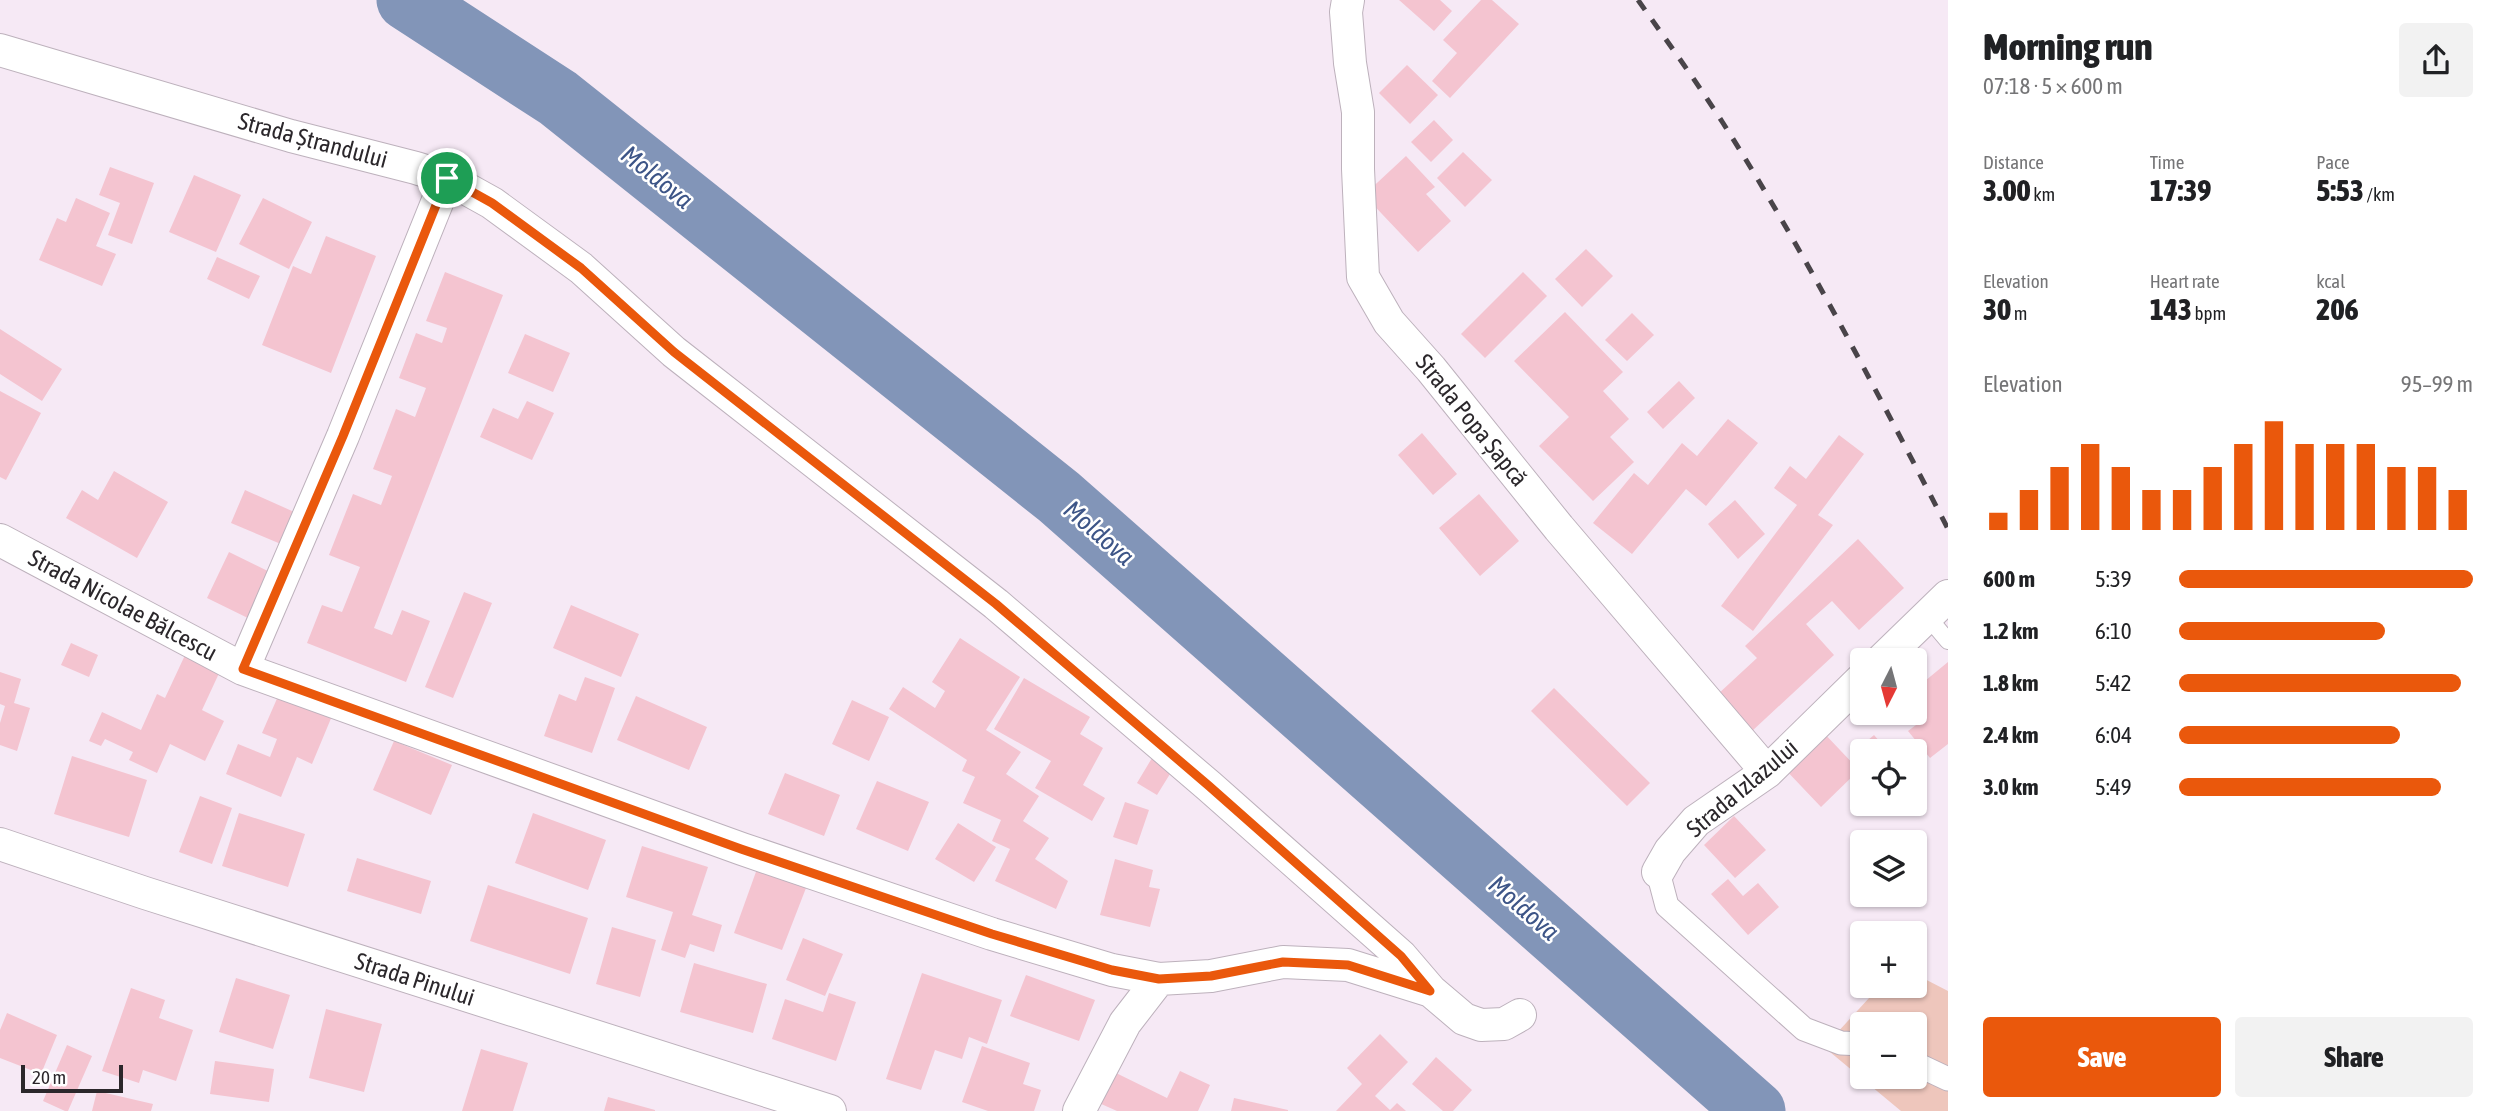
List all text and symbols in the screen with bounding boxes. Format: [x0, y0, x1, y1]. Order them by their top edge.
button: share [2399, 23, 2473, 97]
text: Morning run [1983, 25, 2153, 68]
text: 07:18 · 5 × 600 m [1983, 73, 2123, 99]
street label: Strada Ștrandului [235, 107, 391, 173]
water label: Moldova [615, 139, 699, 215]
pin [417, 148, 477, 208]
text: Distance [1983, 151, 2044, 173]
text: Time [2150, 151, 2184, 173]
text: Pace [2316, 151, 2350, 173]
icon: arrive [428, 159, 466, 197]
text: 3.00 [1983, 173, 2031, 207]
text: 17:39 [2150, 173, 2211, 207]
text: 5:53 [2316, 173, 2364, 207]
text: km [2031, 183, 2055, 205]
text: /km [2364, 183, 2395, 205]
text: Elevation [1983, 270, 2049, 292]
text: Heart rate [2150, 270, 2220, 292]
text: kcal [2316, 270, 2345, 292]
text: 30 [1983, 292, 2011, 326]
text: 143 [2150, 292, 2192, 326]
text: 206 [2316, 292, 2359, 326]
text: m [2011, 302, 2028, 324]
text: bpm [2192, 302, 2226, 324]
street label: Strada Popa Șapcă [1411, 349, 1533, 491]
text: Elevation [1983, 371, 2063, 397]
text: 95–99 m [2401, 371, 2473, 397]
water label: Moldova [1058, 494, 1140, 572]
street label: Strada Nicolae Bălcescu [24, 544, 222, 666]
text: 600 m [1983, 566, 2035, 592]
text: 5:39 [2095, 566, 2132, 592]
text: 1.2 km [1983, 618, 2039, 644]
text: 6:10 [2095, 618, 2132, 644]
north arrow [1850, 648, 1927, 724]
map controls [1850, 648, 1927, 1089]
text: 1.8 km [1983, 670, 2039, 696]
text: 5:42 [2095, 670, 2132, 696]
text: 2.4 km [1983, 722, 2039, 748]
text: 6:04 [2095, 722, 2132, 748]
street label: Strada Izlazului [1681, 734, 1803, 842]
button: locate [1850, 739, 1927, 816]
text: 3.0 km [1983, 774, 2039, 800]
text: 5:49 [2095, 774, 2132, 800]
button: layers [1850, 830, 1927, 907]
water label: Moldova [1483, 869, 1565, 947]
button: + [1850, 921, 1927, 998]
street label: Strada Pinului [352, 947, 478, 1011]
button: − [1850, 1012, 1927, 1089]
button: Save [1983, 1017, 2221, 1097]
button: Share [2235, 1017, 2473, 1097]
scale bar [21, 1062, 122, 1094]
text: 20 m [32, 1066, 66, 1088]

